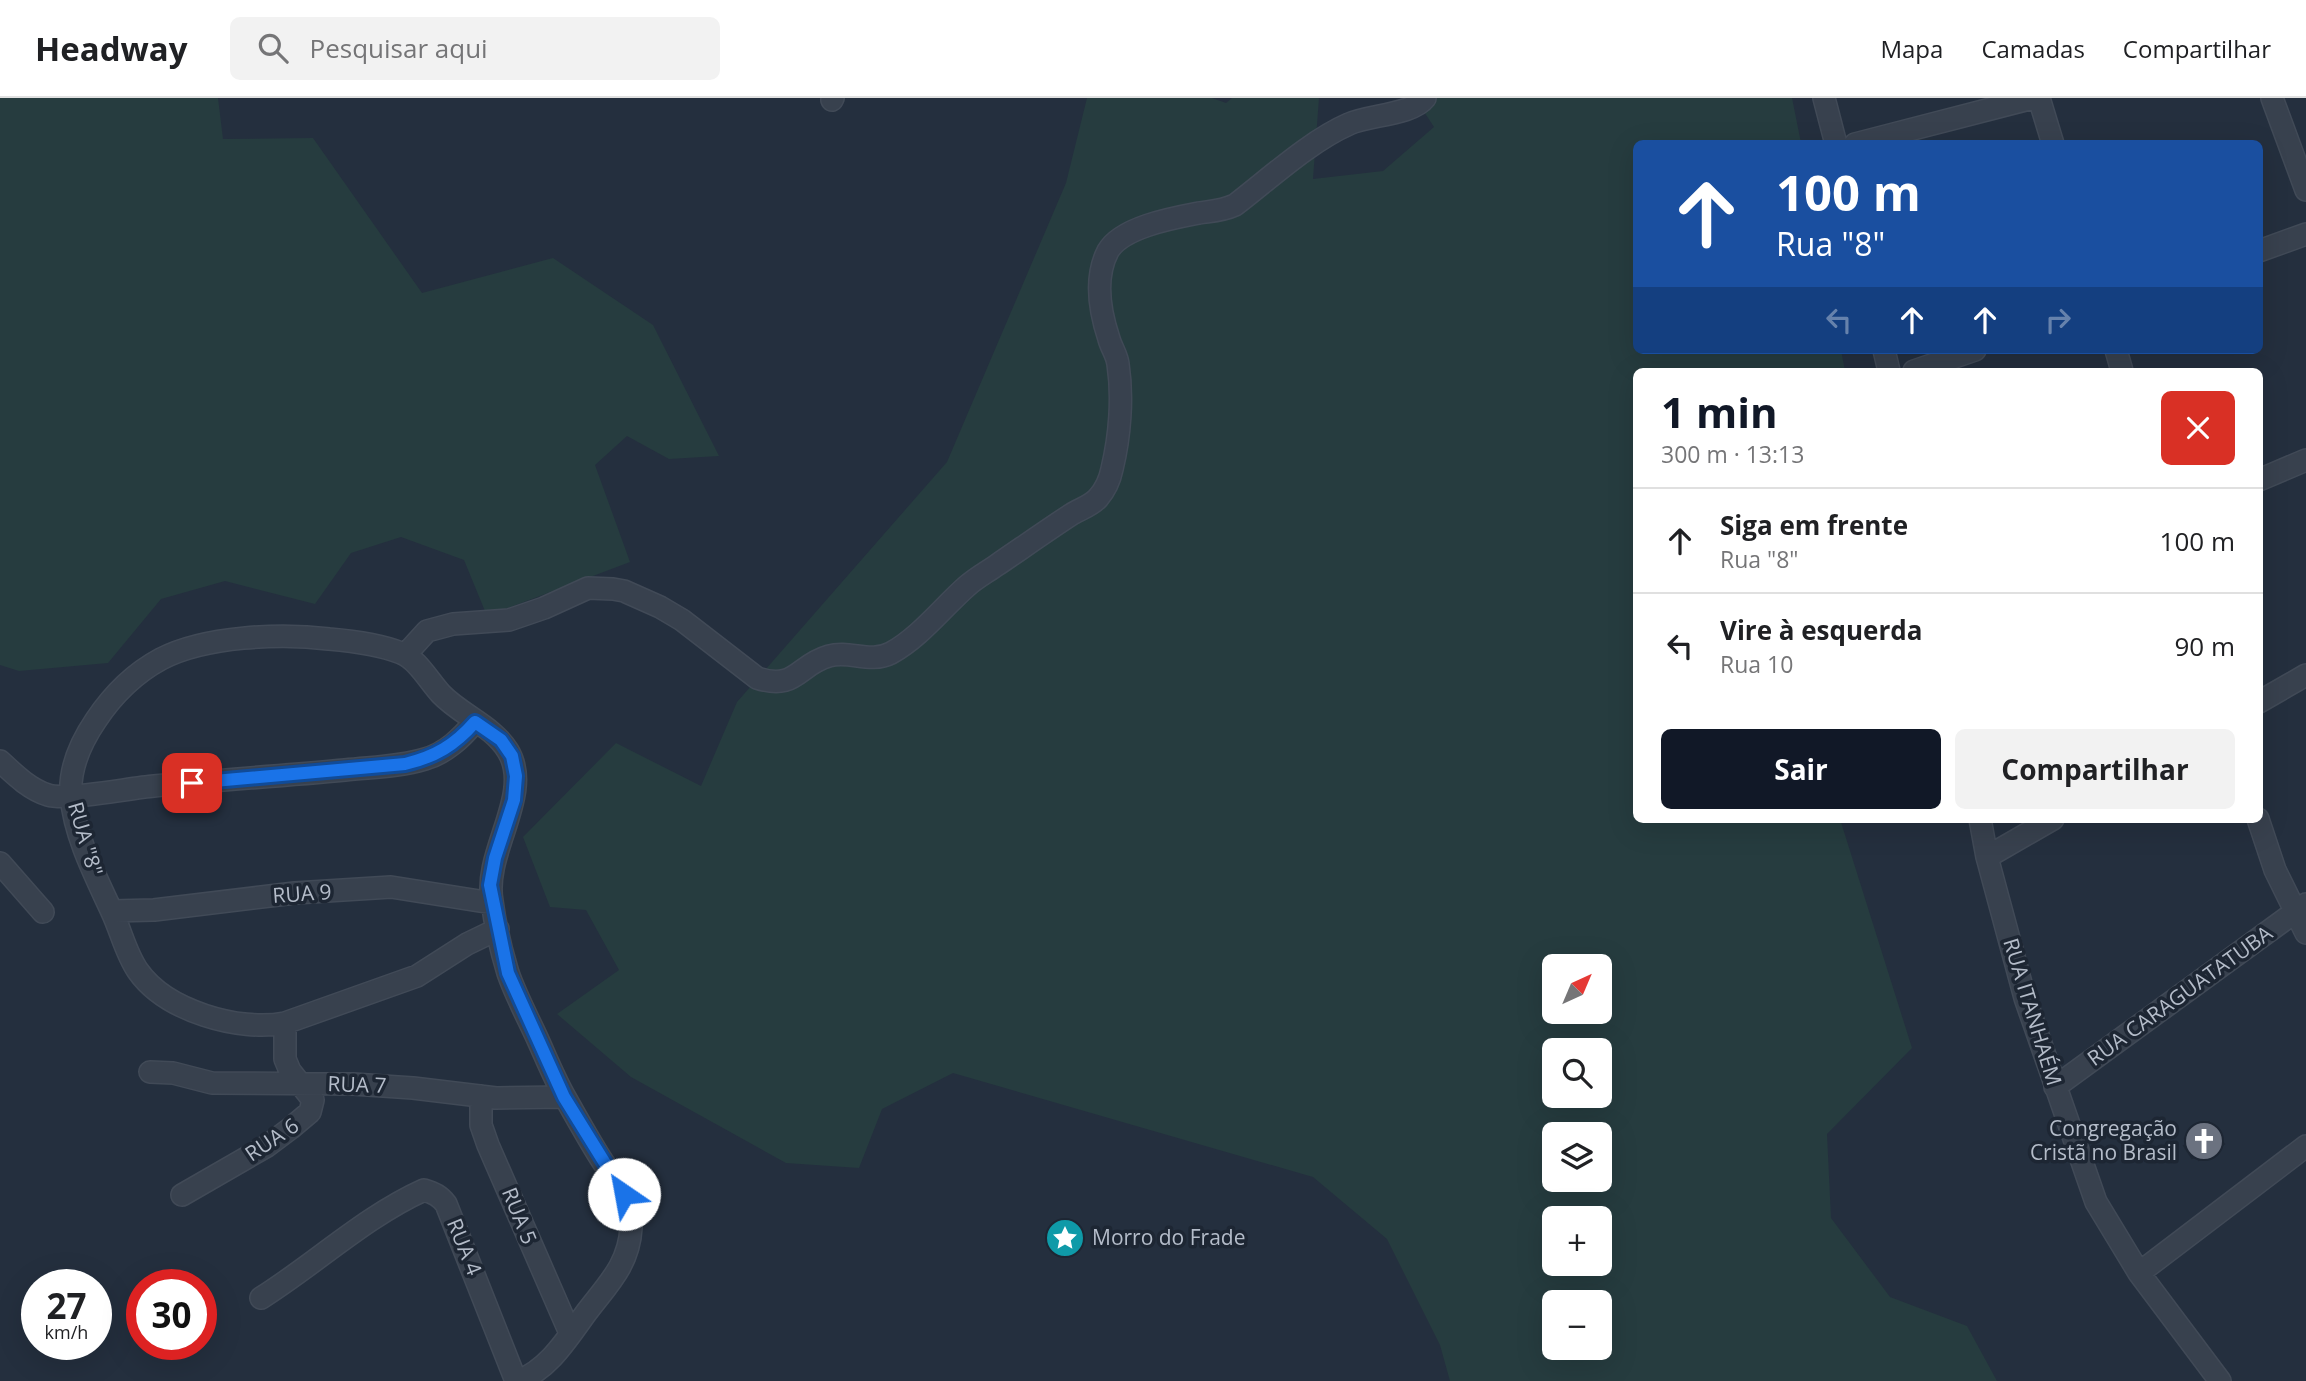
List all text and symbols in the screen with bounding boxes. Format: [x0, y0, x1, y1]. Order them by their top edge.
search box [230, 17, 720, 80]
text: Headway [35, 26, 188, 71]
icon: search [254, 29, 292, 67]
text: Pesquisar aqui [310, 30, 488, 66]
text: Mapa [1880, 32, 1943, 65]
text: Camadas [1981, 32, 2085, 65]
text: Compartilhar [2123, 32, 2271, 65]
text: 100 m [1776, 159, 1921, 225]
icon: ahead [1661, 168, 1752, 259]
text: Rua "8" [1776, 222, 1885, 265]
icon: left [1820, 301, 1858, 339]
icon: ahead [1893, 301, 1931, 339]
icon: ahead [1966, 301, 2004, 339]
icon: right [2039, 301, 2077, 339]
text: 1 min [1661, 383, 1778, 440]
button: close [2161, 391, 2235, 465]
text: 300 m · 13:13 [1661, 438, 1804, 470]
text: Siga em frente [1720, 507, 1908, 543]
icon: ahead [1661, 522, 1699, 560]
text: 100 m [2160, 523, 2235, 559]
text: Rua "8" [1720, 543, 1799, 575]
text: Vire à esquerda [1720, 612, 1922, 648]
icon: left [1661, 627, 1699, 665]
text: 90 m [2174, 628, 2235, 664]
text: Rua 10 [1720, 648, 1793, 680]
button: Sair [1661, 729, 1941, 809]
button: Compartilhar [1955, 729, 2235, 809]
pin [162, 753, 222, 813]
icon: arrive [173, 764, 211, 802]
street label: RUA "8" [62, 798, 110, 879]
street label: RUA 9 [272, 877, 332, 909]
street label: RUA CARAGUATATUBA [2081, 918, 2278, 1072]
street label: RUA ITANHAÉM [1997, 935, 2069, 1089]
north arrow [1542, 954, 1612, 1024]
map controls [1542, 954, 1612, 1360]
button: search [1542, 1038, 1612, 1108]
street label: RUA 7 [327, 1069, 387, 1099]
street label: RUA 6 [239, 1111, 304, 1167]
place label: Congregação Cristã no Brasil [2030, 1114, 2177, 1166]
church icon: Congregação Cristã no Brasil [2183, 1120, 2225, 1162]
button: layers [1542, 1122, 1612, 1192]
position arrow [587, 1157, 661, 1231]
street label: RUA 5 [496, 1183, 544, 1248]
button: + [1542, 1206, 1612, 1276]
street label: RUA 4 [441, 1214, 489, 1279]
place icon: Morro do Frade [1044, 1217, 1086, 1259]
place label: Morro do Frade [1092, 1223, 1245, 1251]
speed limit sign: 30 [126, 1269, 217, 1360]
text: 27 [46, 1282, 87, 1329]
button: − [1542, 1290, 1612, 1360]
text: km/h [45, 1320, 88, 1344]

